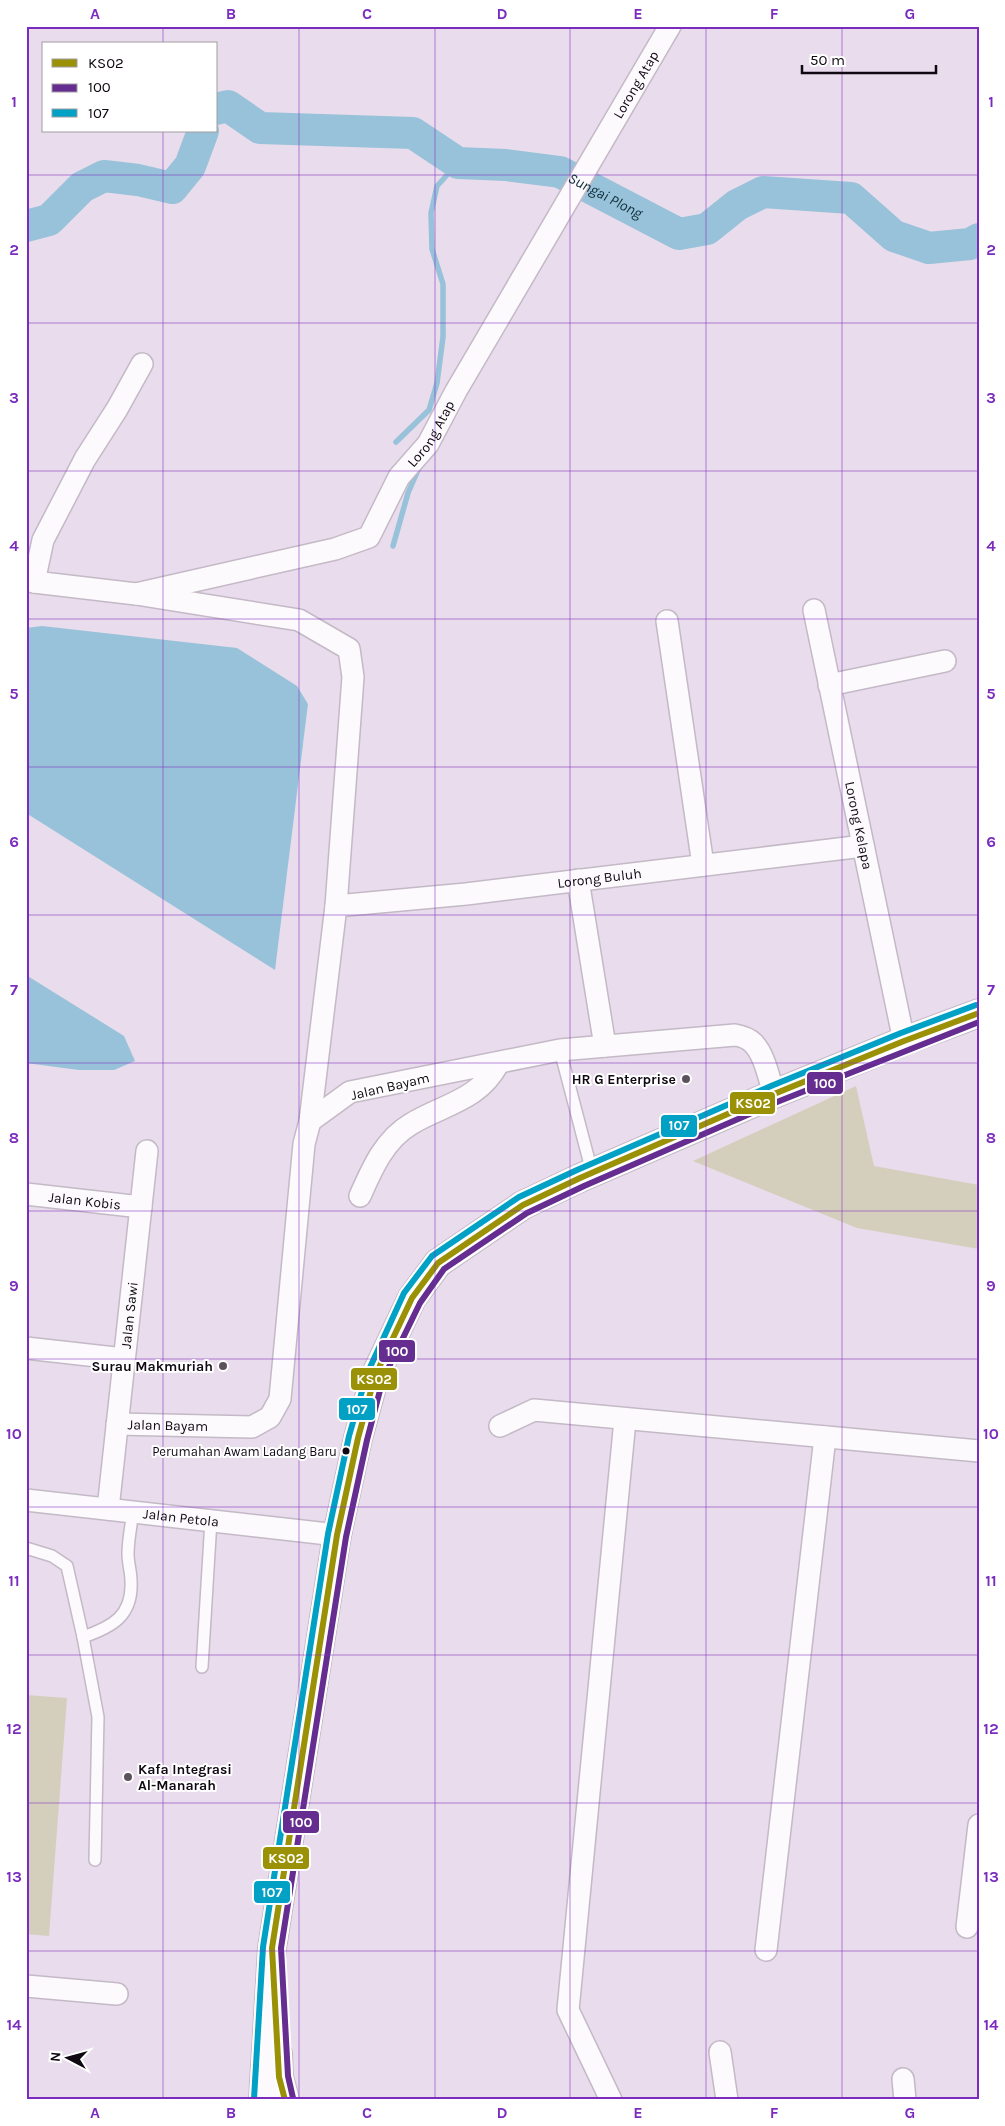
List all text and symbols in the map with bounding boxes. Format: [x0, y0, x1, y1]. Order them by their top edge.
text: A [90, 4, 100, 23]
text: B [226, 4, 236, 23]
text: C [362, 4, 372, 23]
text: D [497, 4, 508, 23]
text: E [633, 4, 643, 23]
text: F [770, 4, 779, 23]
text: G [905, 4, 915, 23]
legend [42, 42, 218, 132]
scale bar [802, 42, 936, 74]
street label: Lorong Atap [610, 48, 663, 122]
text: 50 m [810, 51, 845, 69]
text: KS02 [88, 54, 124, 72]
text: 100 [88, 78, 111, 96]
text: 1 [11, 92, 17, 111]
text: 1 [988, 92, 994, 111]
text: 107 [88, 104, 109, 122]
water label: Sungai Plong [565, 169, 647, 223]
text: 2 [9, 240, 19, 259]
text: 2 [986, 240, 996, 259]
text: 3 [9, 388, 19, 407]
text: 3 [986, 388, 996, 407]
street label: Lorong Atap [404, 398, 458, 471]
text: 4 [9, 536, 19, 555]
text: 4 [986, 536, 996, 555]
text: 5 [9, 684, 19, 703]
text: 5 [986, 684, 996, 703]
street label: Lorong Kelapa [841, 780, 876, 871]
text: 6 [9, 832, 19, 851]
text: 6 [986, 832, 996, 851]
street label: Lorong Buluh [556, 865, 643, 892]
text: 7 [10, 980, 18, 999]
text: 7 [987, 980, 995, 999]
street label: Jalan Bayam [349, 1069, 431, 1104]
place label: HR G Enterprise [572, 1071, 676, 1088]
line badge: 100 [806, 1071, 844, 1095]
marker: HR G Enterprise [680, 1073, 692, 1085]
text: 100 [814, 1075, 836, 1092]
line badge: KS02 [729, 1091, 776, 1115]
text: KS02 [735, 1095, 771, 1112]
line badge: 107 [660, 1114, 698, 1138]
text: 107 [669, 1117, 689, 1134]
text: 8 [9, 1128, 19, 1147]
text: 8 [986, 1128, 996, 1147]
street label: Jalan Kobis [47, 1189, 122, 1214]
text: 9 [9, 1276, 19, 1295]
text: 9 [986, 1276, 996, 1295]
street label: Jalan Sawi [118, 1281, 142, 1350]
line badge: 100 [378, 1339, 416, 1363]
text: 100 [386, 1343, 408, 1360]
place label: Surau Makmuriah [92, 1358, 213, 1375]
marker: Surau Makmuriah [217, 1360, 229, 1372]
line badge: KS02 [350, 1367, 398, 1391]
text: KS02 [356, 1371, 392, 1388]
line badge: 107 [338, 1397, 376, 1421]
text: 107 [347, 1401, 367, 1418]
street label: Jalan Bayam [128, 1416, 208, 1435]
text: 10 [6, 1424, 22, 1443]
text: 10 [983, 1424, 999, 1443]
place label: Perumahan Awam Ladang Baru [152, 1444, 337, 1459]
marker: Perumahan Awam Ladang Baru [341, 1446, 351, 1456]
street label: Jalan Petola [142, 1505, 220, 1531]
text: 11 [8, 1571, 20, 1590]
text: 11 [985, 1571, 997, 1590]
text: 12 [6, 1719, 22, 1738]
text: 12 [983, 1719, 999, 1738]
place label: Kafa Integrasi Al-Manarah [138, 1761, 232, 1794]
marker: Kafa Integrasi Al-Manarah [122, 1771, 134, 1783]
line badge: 100 [282, 1810, 320, 1834]
text: 100 [290, 1814, 312, 1831]
line badge: KS02 [262, 1846, 310, 1870]
text: KS02 [268, 1850, 304, 1867]
text: 13 [6, 1867, 22, 1886]
text: 13 [983, 1867, 999, 1886]
line badge: 107 [253, 1880, 291, 1904]
text: 107 [262, 1884, 282, 1901]
text: 14 [6, 2015, 22, 2034]
text: 14 [983, 2015, 999, 2034]
north arrow [42, 2034, 92, 2084]
text: N [47, 2051, 65, 2063]
text: A [90, 2103, 100, 2122]
text: B [226, 2103, 236, 2122]
text: C [362, 2103, 372, 2122]
text: D [497, 2103, 508, 2122]
text: E [633, 2103, 643, 2122]
text: F [770, 2103, 779, 2122]
text: G [905, 2103, 915, 2122]

